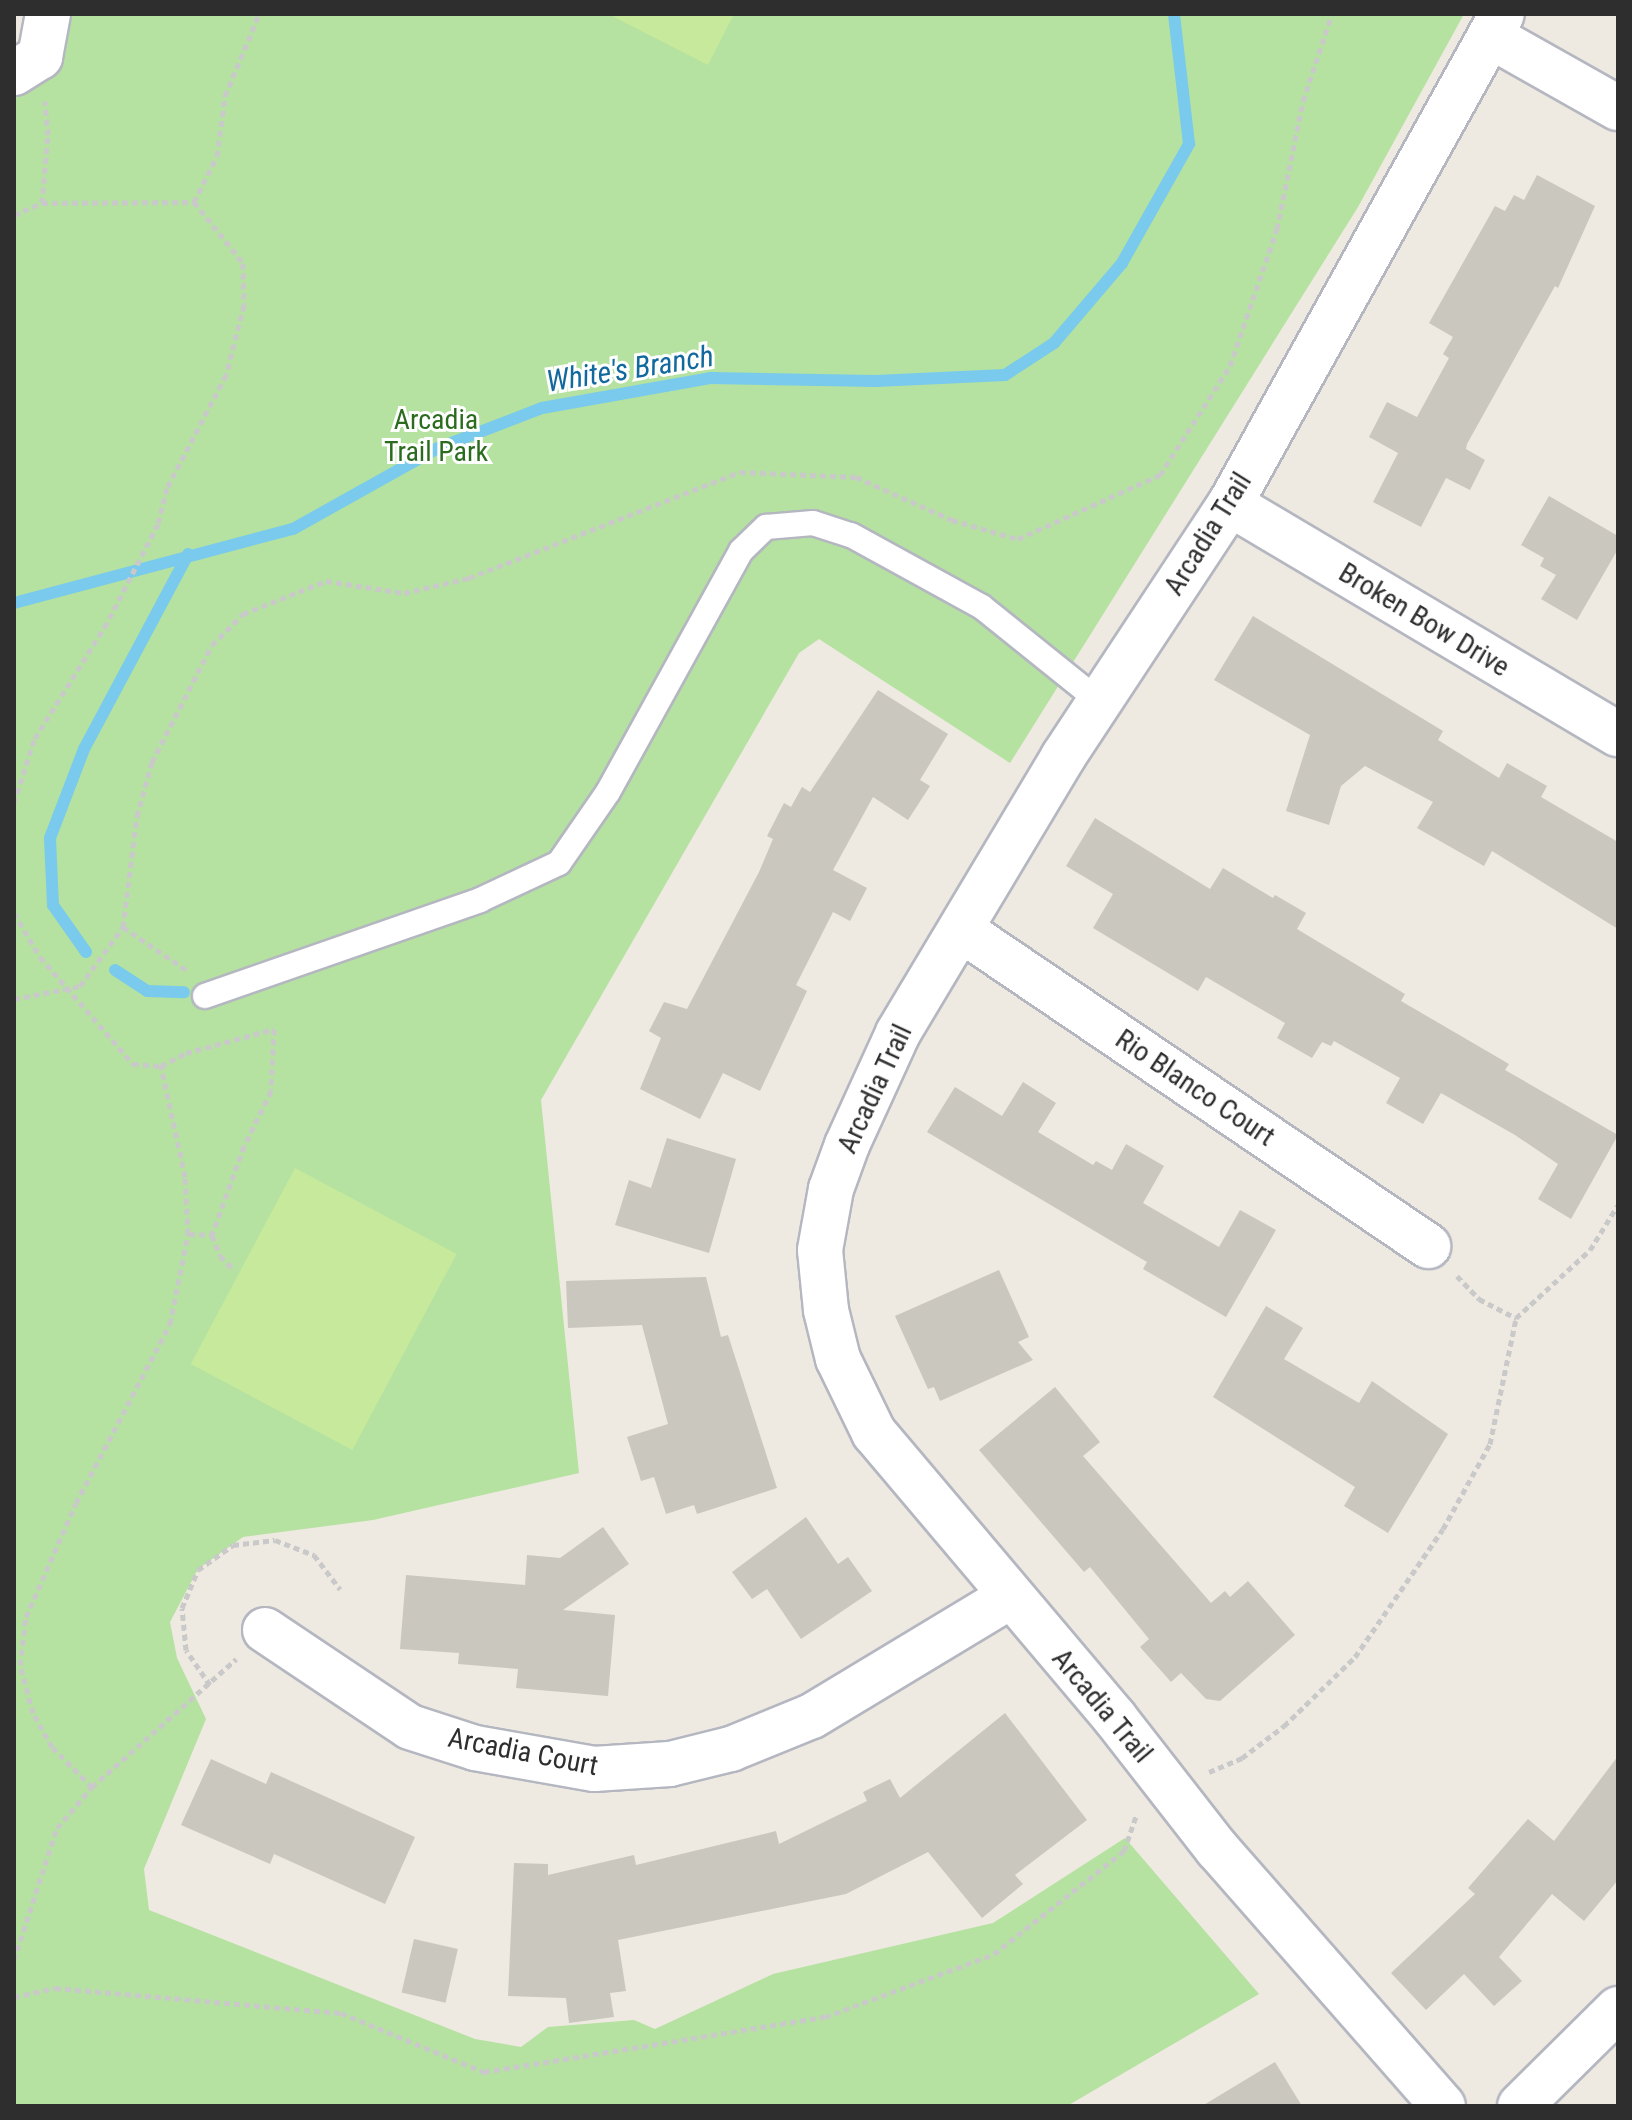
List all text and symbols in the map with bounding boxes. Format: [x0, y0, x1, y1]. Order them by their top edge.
water label: White's Branch [544, 338, 716, 400]
park label: Arcadia Trail Park [384, 403, 488, 469]
street label: Arcadia Trail [1157, 466, 1259, 602]
street label: Broken Bow Drive [1333, 556, 1515, 684]
street label: Arcadia Trail [830, 1019, 920, 1159]
street label: Rio Blanco Court [1109, 1022, 1281, 1154]
street label: Arcadia Trail [1045, 1642, 1159, 1770]
street label: Arcadia Court [445, 1721, 601, 1783]

